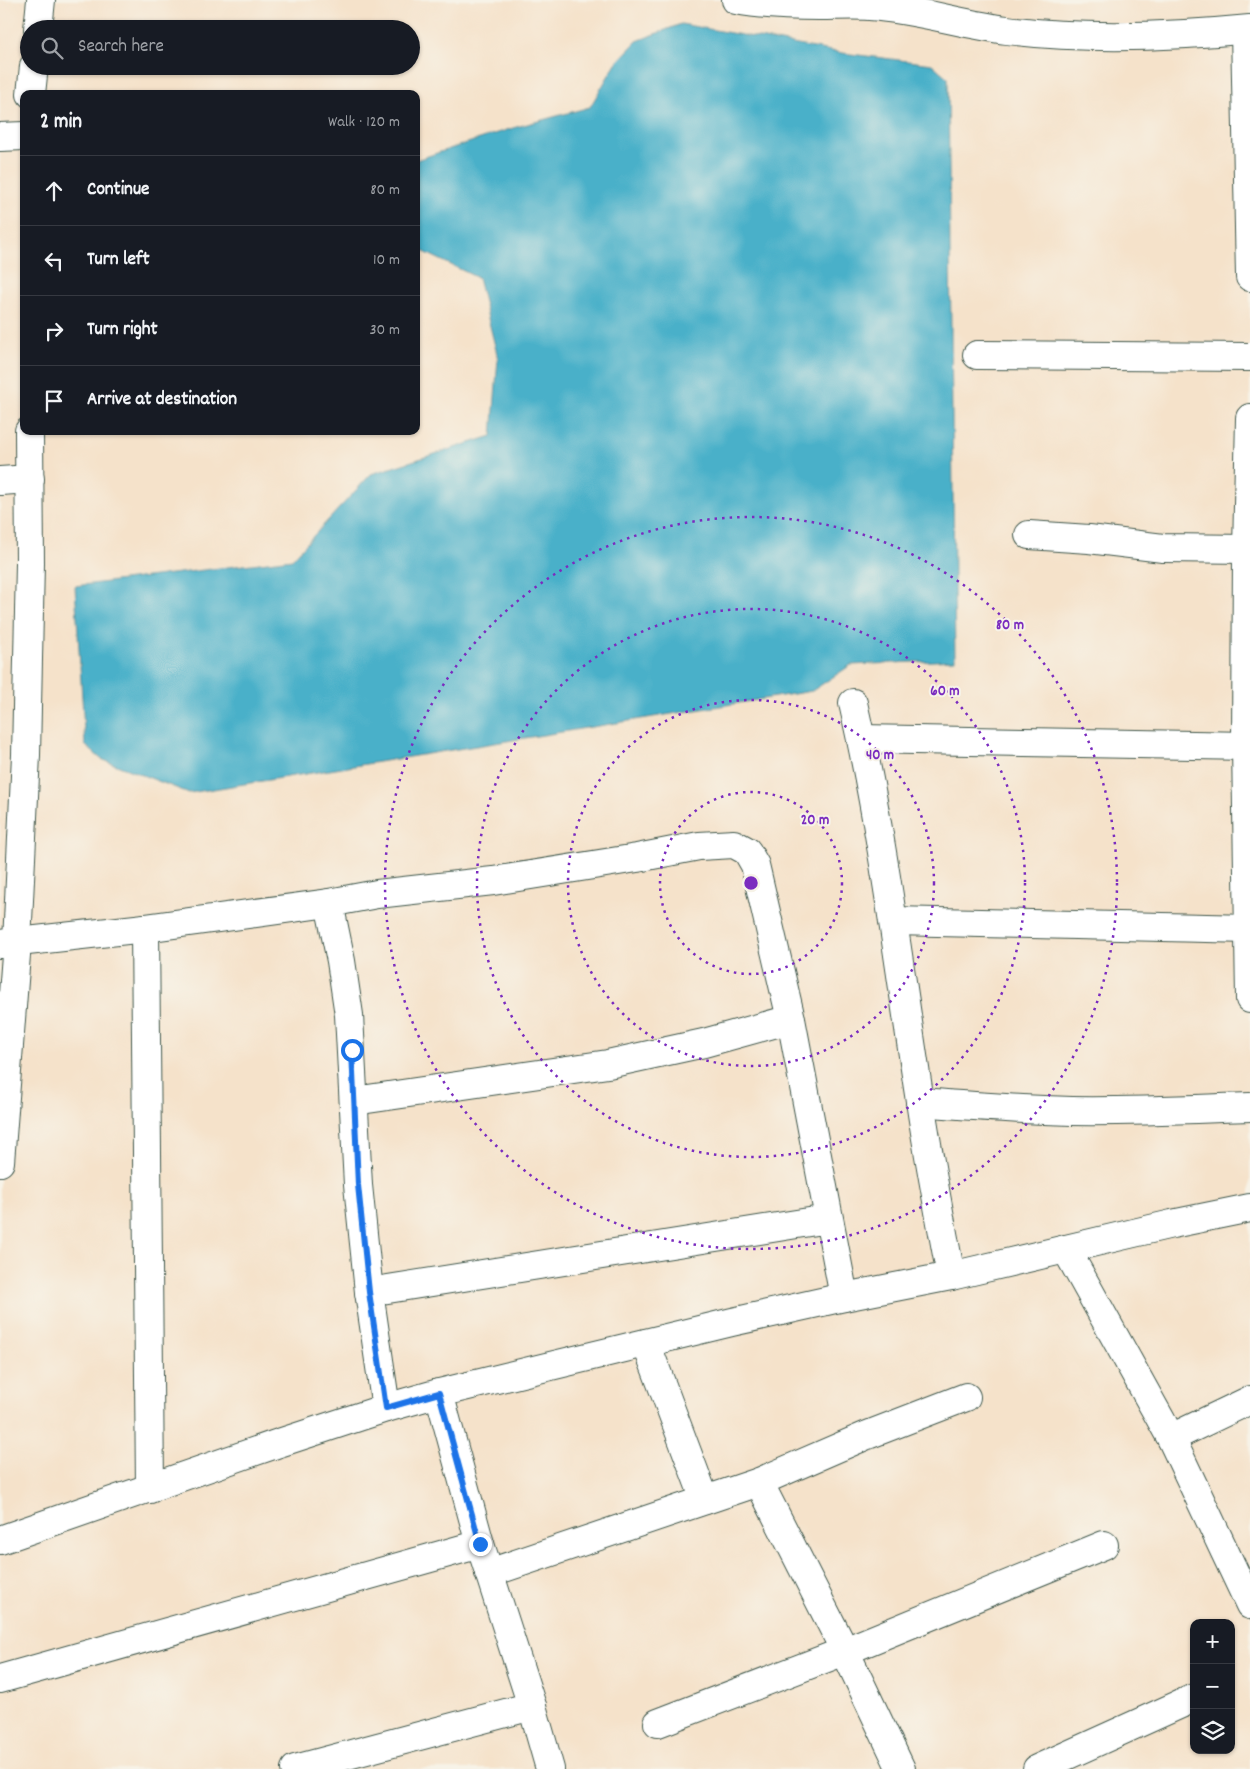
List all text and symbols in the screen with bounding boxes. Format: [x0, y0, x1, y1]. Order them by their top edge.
search box [20, 20, 420, 75]
icon: search [38, 34, 66, 62]
text: Search here [78, 34, 164, 61]
text: 2 min [40, 108, 82, 138]
text: Walk · 120 m [328, 111, 400, 134]
icon: ahead [40, 177, 68, 205]
text: Continue [87, 177, 149, 204]
text: 80 m [370, 179, 400, 202]
icon: left [40, 247, 68, 275]
text: Turn left [87, 247, 150, 274]
text: 10 m [373, 249, 400, 272]
icon: right [40, 317, 68, 345]
text: Turn right [87, 317, 158, 344]
text: 30 m [370, 319, 400, 342]
icon: arrive [40, 387, 68, 415]
text: Arrive at destination [87, 387, 237, 414]
text: 80 m [996, 615, 1024, 637]
text: 60 m [930, 681, 960, 703]
text: 40 m [866, 745, 894, 767]
text: 20 m [801, 810, 829, 832]
centre of rings [742, 874, 760, 892]
route start [341, 1039, 364, 1062]
route end [469, 1533, 492, 1556]
map controls [1190, 1619, 1235, 1754]
button: + [1190, 1619, 1235, 1664]
button: − [1190, 1664, 1235, 1709]
button: layers [1190, 1709, 1235, 1754]

